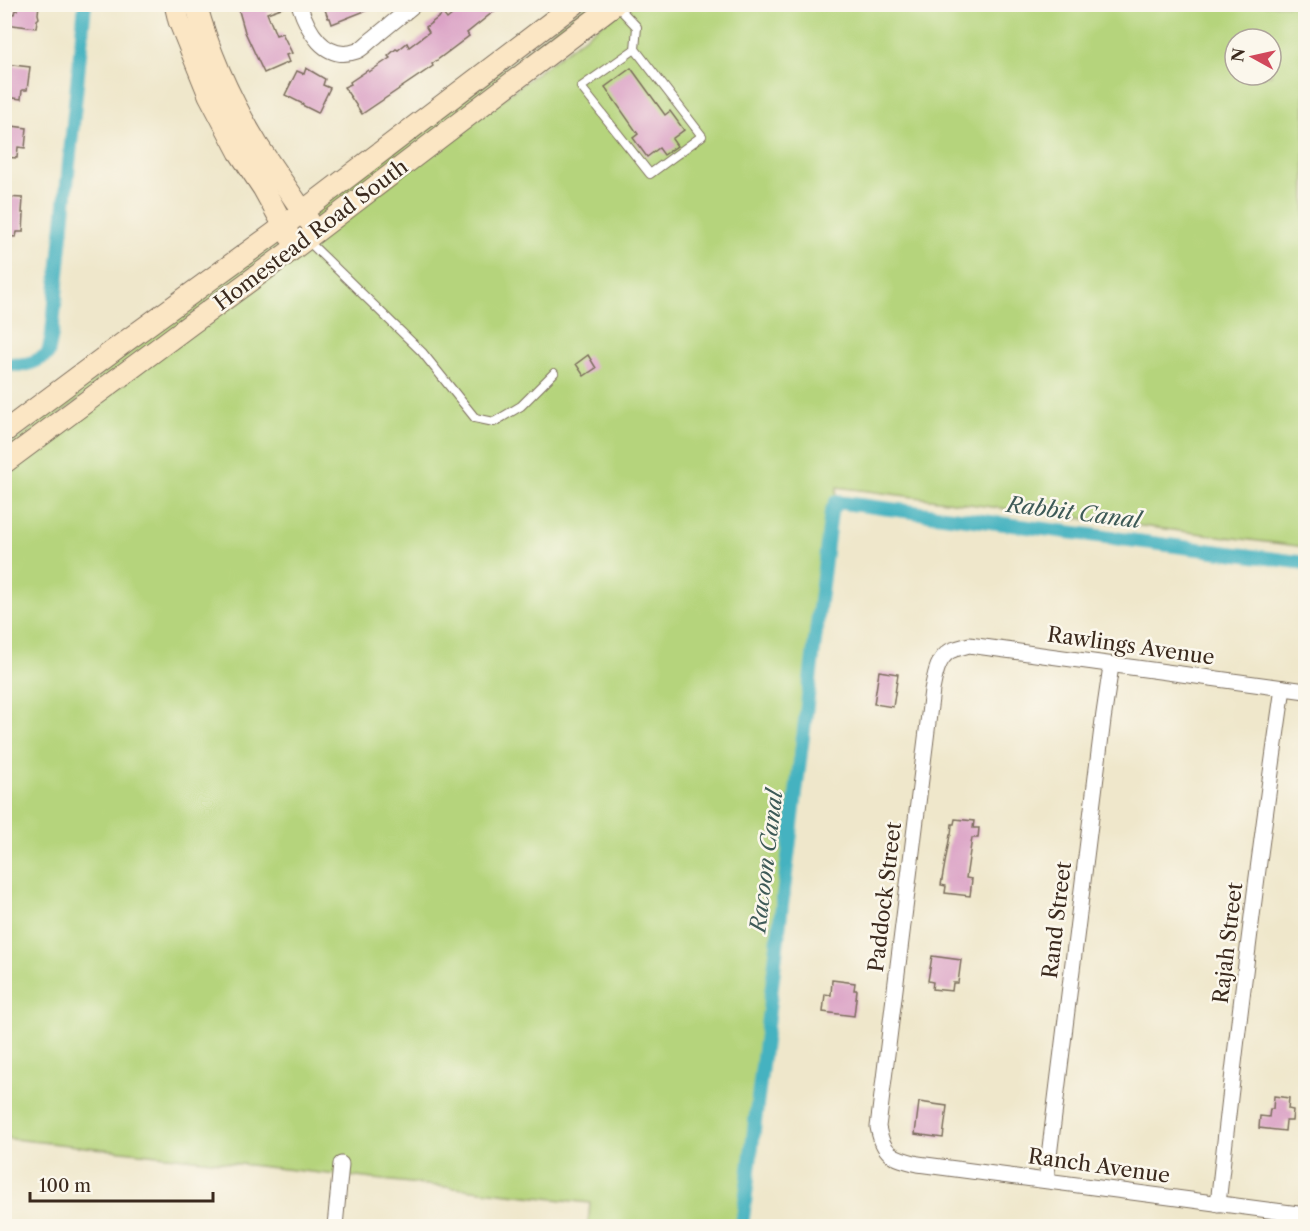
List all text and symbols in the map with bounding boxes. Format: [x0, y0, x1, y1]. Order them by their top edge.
north arrow [1223, 27, 1283, 87]
text: N [1227, 47, 1249, 63]
street label: Homestead Road South [209, 154, 412, 316]
water label: Rabbit Canal [1003, 491, 1145, 534]
street label: Rawlings Avenue [1046, 621, 1216, 670]
water label: Racoon Canal [744, 785, 789, 936]
street label: Paddock Street [863, 820, 906, 973]
street label: Rand Street [1037, 860, 1076, 980]
street label: Rajah Street [1208, 880, 1247, 1005]
street label: Ranch Avenue [1026, 1143, 1172, 1188]
scale bar [30, 1165, 213, 1203]
text: 100 m [39, 1175, 91, 1197]

